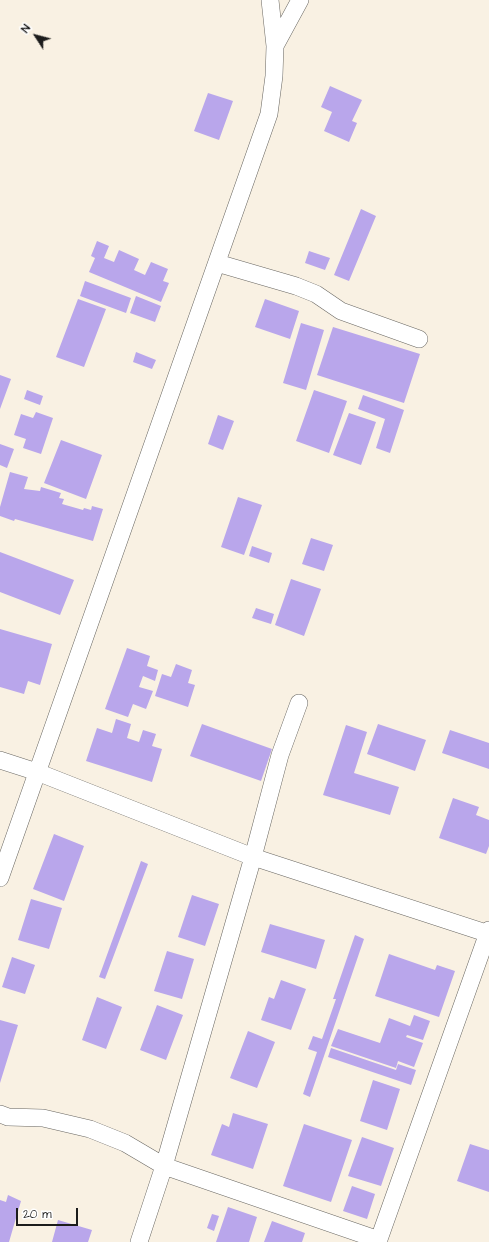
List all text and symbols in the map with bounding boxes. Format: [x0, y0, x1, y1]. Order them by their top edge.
north arrow [16, 16, 56, 56]
text: N [18, 21, 34, 36]
scale bar [18, 1200, 80, 1226]
text: 20 m [23, 1206, 52, 1223]

